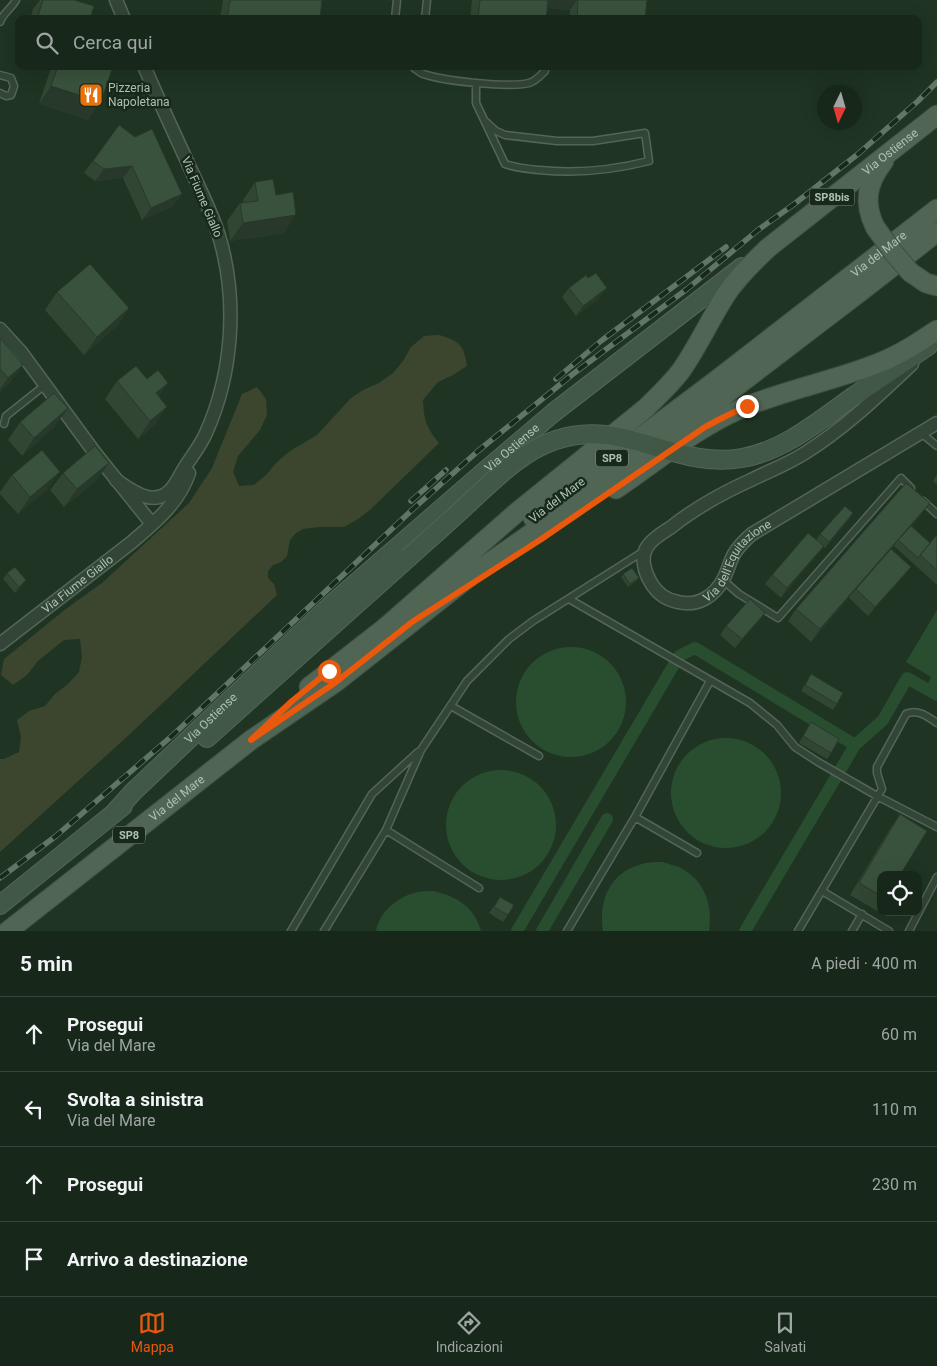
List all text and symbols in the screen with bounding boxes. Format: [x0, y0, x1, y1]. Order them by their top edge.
search box [15, 15, 922, 70]
icon: search [33, 29, 61, 57]
text: Cerca qui [73, 31, 153, 54]
place label: Pizzeria Napoletana [108, 81, 170, 109]
restaurant icon: Pizzeria Napoletana [78, 82, 104, 108]
north arrow [817, 85, 862, 130]
street label: Via Ostiense [860, 126, 921, 178]
street label: Via Fiume Giallo [179, 155, 225, 240]
road number: SP8bis [810, 188, 854, 206]
street label: Via del Mare [848, 228, 909, 280]
route end [736, 395, 759, 418]
street label: Via Ostiense [482, 421, 542, 475]
road number: SP8 [596, 449, 628, 466]
street label: Via del Mare [526, 474, 588, 526]
street label: Via dell'Equitazione [701, 517, 774, 605]
street label: Via Fiume Giallo [39, 552, 116, 616]
route start [318, 660, 341, 683]
street label: Via Ostiense [182, 690, 240, 746]
street label: Via del Mare [147, 772, 208, 824]
road number: SP8 [113, 826, 145, 844]
map controls [877, 871, 922, 916]
button: locate [877, 871, 922, 916]
text: 5 min [20, 952, 73, 976]
text: A piedi · 400 m [811, 954, 917, 973]
text: Prosegui [67, 1013, 143, 1036]
icon: ahead [20, 1020, 48, 1048]
text: 60 m [881, 1025, 917, 1044]
text: Via del Mare [67, 1036, 156, 1055]
text: Svolta a sinistra [67, 1088, 204, 1111]
icon: left [20, 1095, 48, 1123]
text: 110 m [872, 1100, 917, 1119]
text: Via del Mare [67, 1111, 156, 1130]
icon: ahead [20, 1170, 48, 1198]
text: Prosegui [67, 1173, 143, 1196]
text: 230 m [872, 1175, 917, 1194]
icon: arrive [20, 1245, 48, 1273]
text: Arrivo a destinazione [67, 1248, 248, 1271]
tab: Mappa [131, 1309, 174, 1355]
tab: Indicazioni [436, 1309, 503, 1355]
tab: Salvati [765, 1309, 806, 1355]

